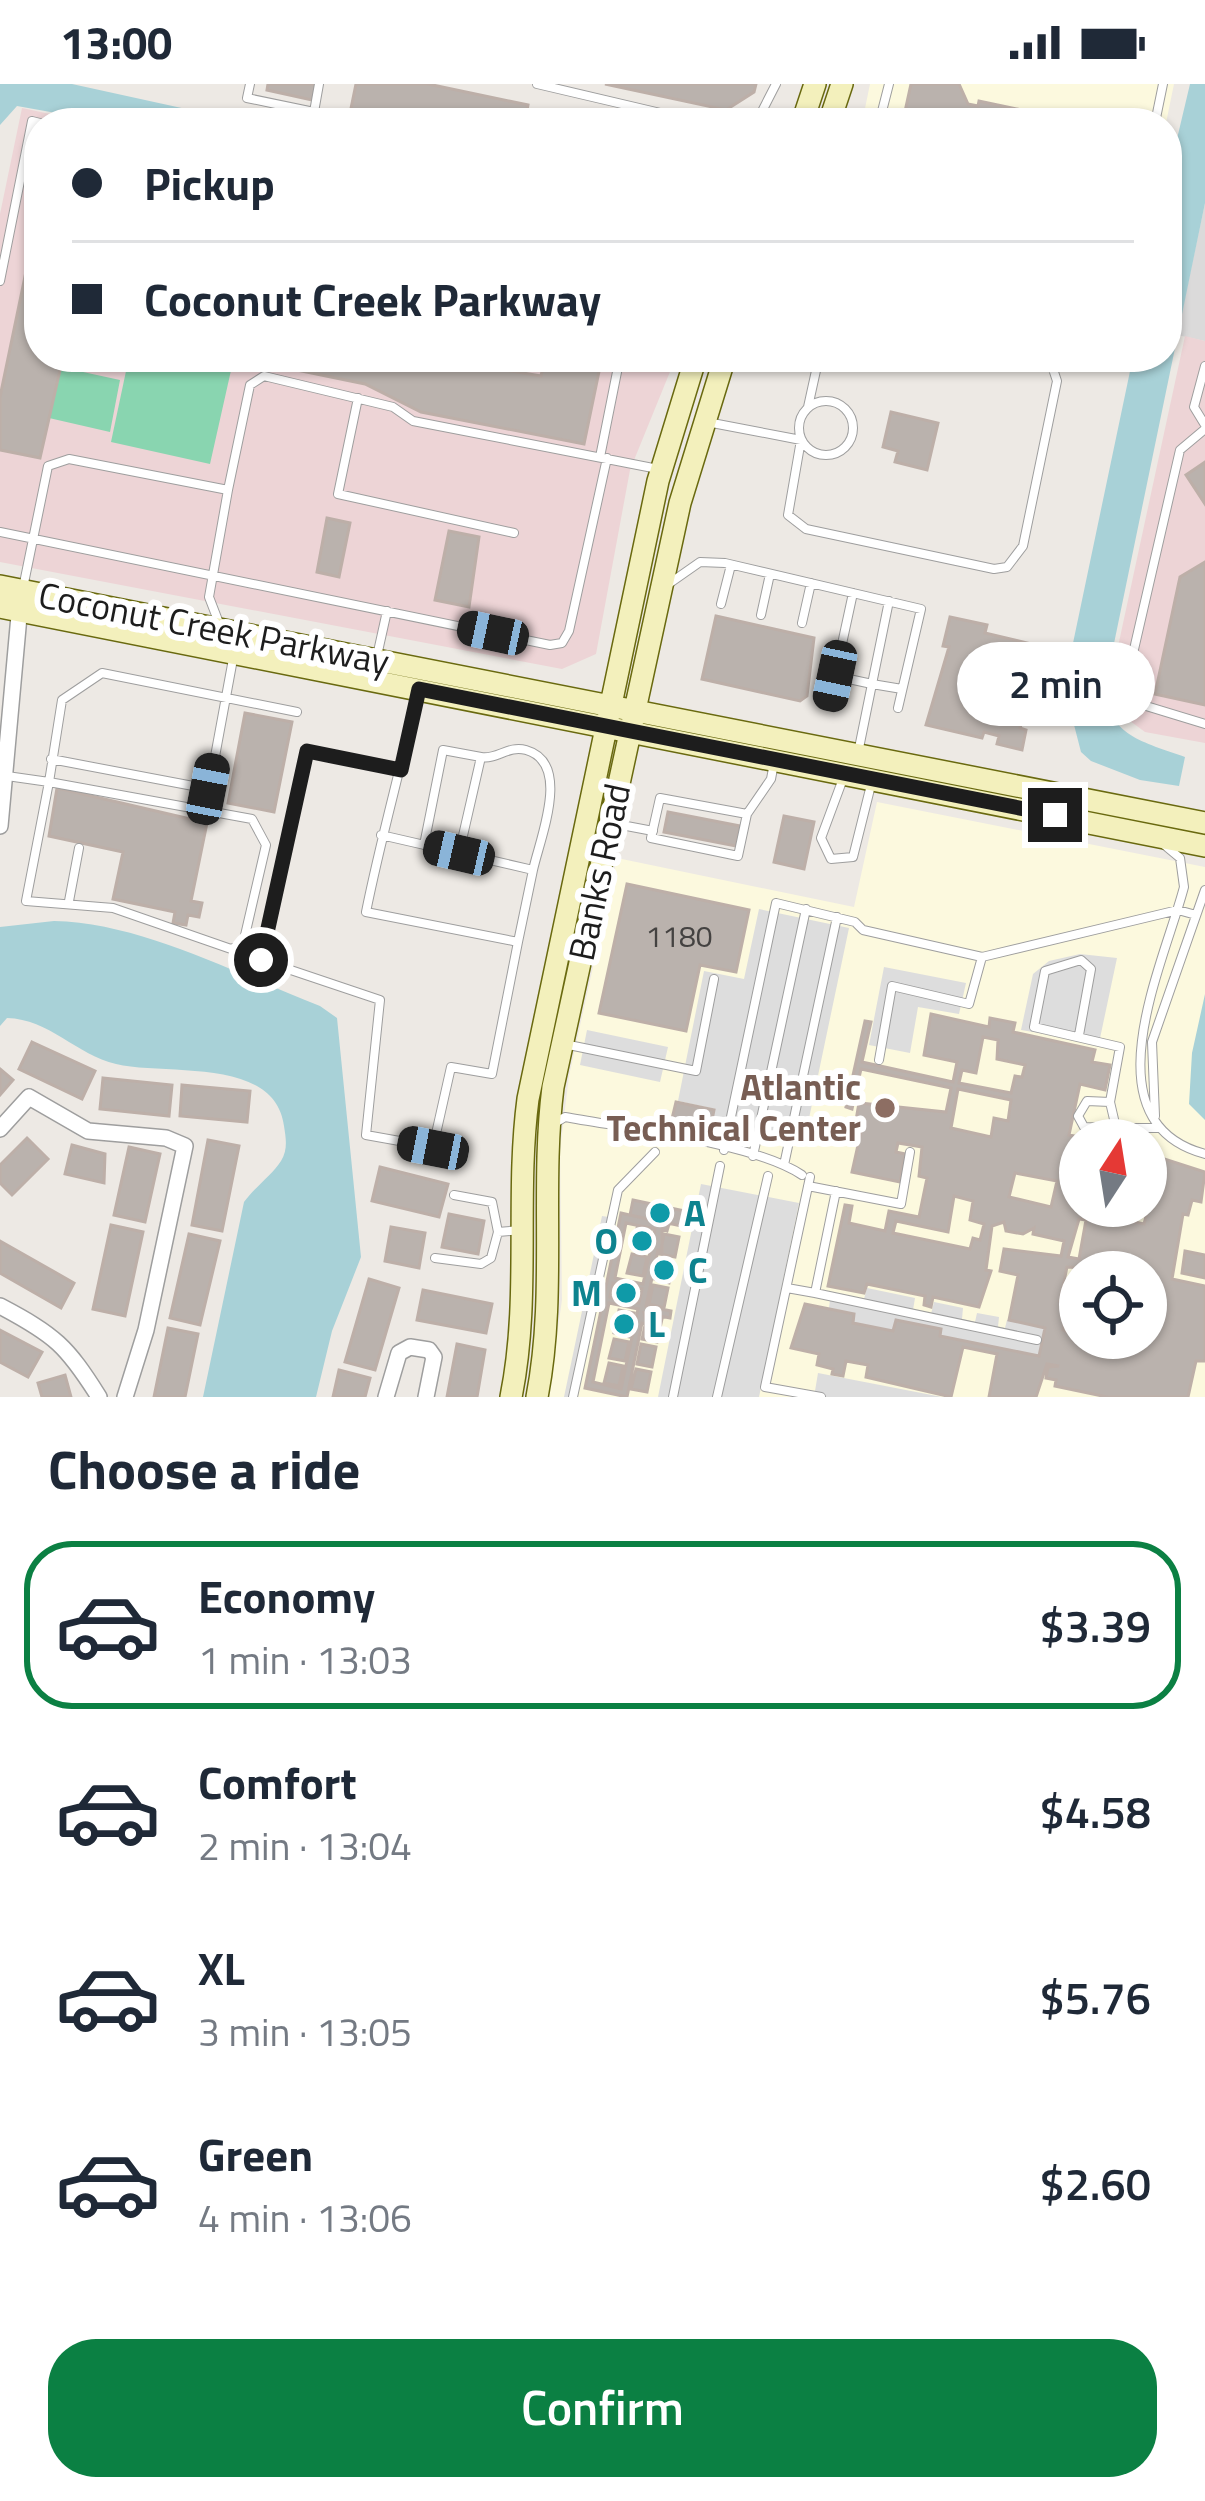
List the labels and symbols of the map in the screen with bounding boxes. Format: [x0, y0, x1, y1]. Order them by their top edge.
street label: Coconut Creek Parkway [34, 567, 394, 688]
car [454, 608, 532, 658]
car [810, 637, 860, 715]
callout: 2 min [956, 641, 1154, 725]
car [183, 750, 233, 828]
street label: Banks Road [553, 778, 644, 965]
route end [1028, 788, 1082, 842]
car [420, 827, 498, 879]
house number: 1180 [645, 913, 713, 959]
route start [234, 933, 288, 987]
place label: Atlantic Technical Center [607, 1059, 861, 1155]
marker: Atlantic Technical Center [872, 1095, 898, 1121]
north arrow [1059, 1119, 1167, 1227]
car [394, 1123, 472, 1173]
place label: A [684, 1185, 706, 1240]
marker: A [647, 1200, 673, 1226]
place label: O [595, 1213, 618, 1268]
marker: O [629, 1228, 655, 1254]
place label: C [688, 1242, 708, 1297]
marker: C [651, 1257, 677, 1283]
place label: M [571, 1265, 602, 1320]
marker: M [613, 1280, 639, 1306]
place label: L [648, 1296, 665, 1351]
marker: L [611, 1311, 637, 1337]

